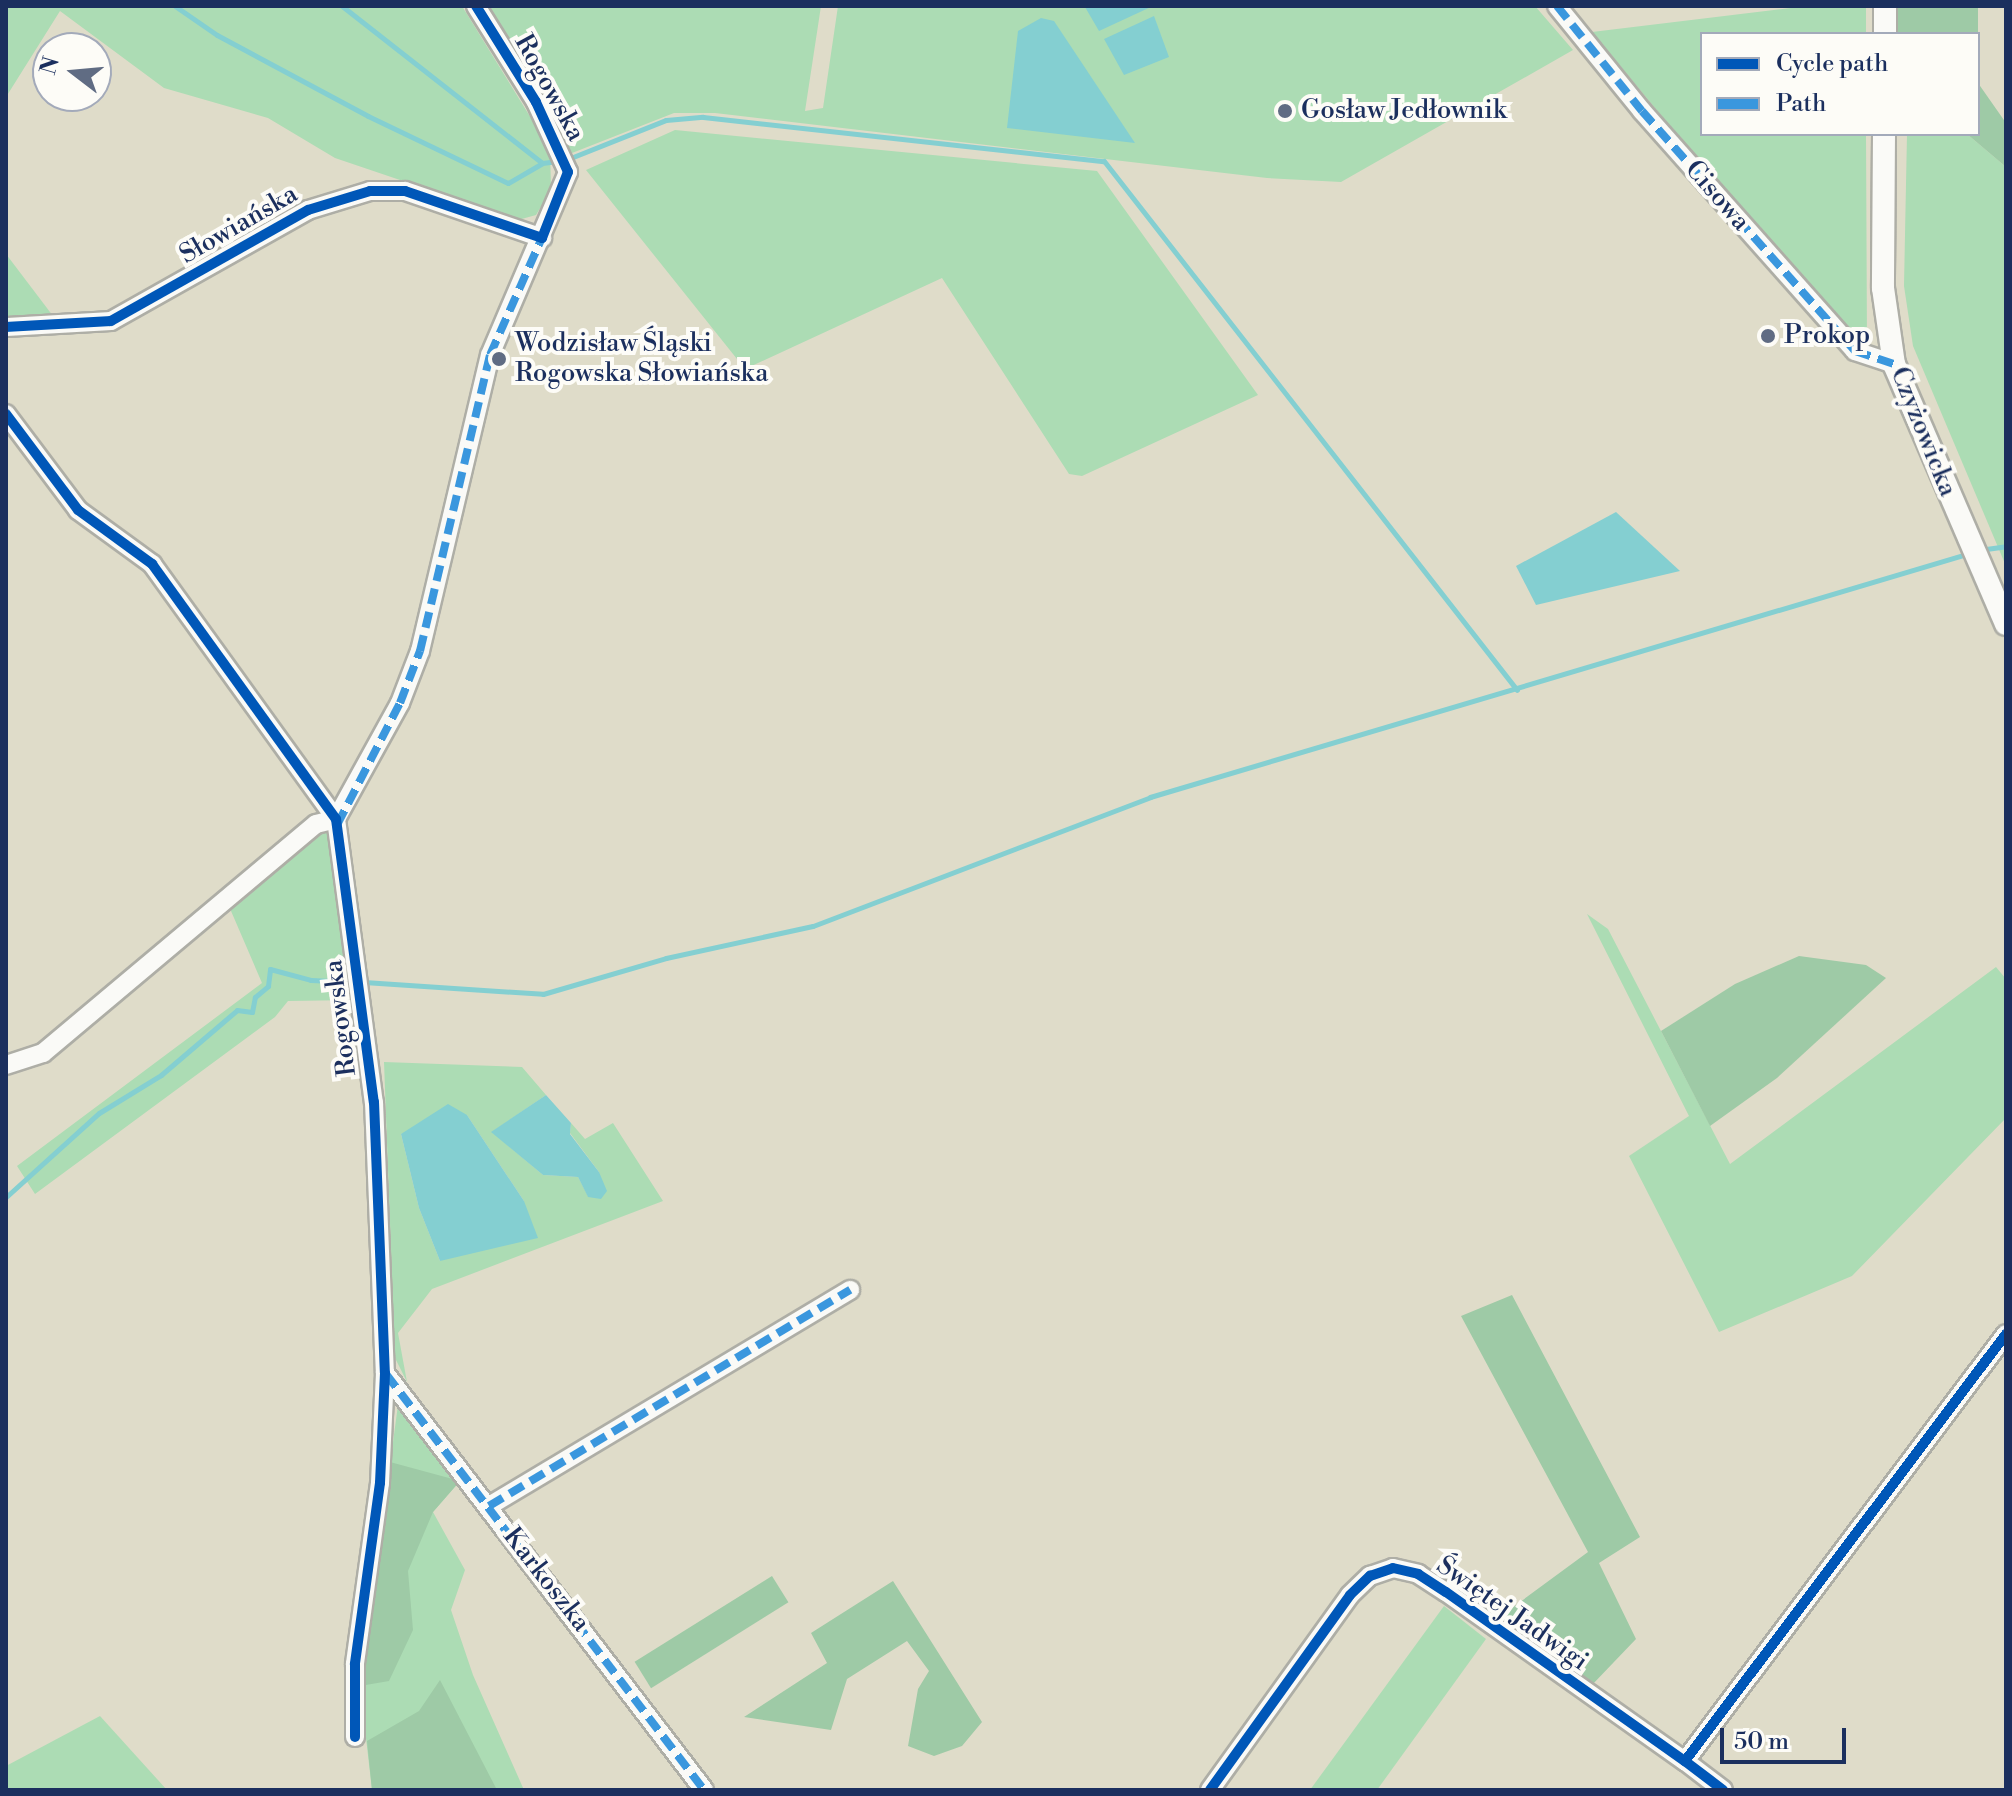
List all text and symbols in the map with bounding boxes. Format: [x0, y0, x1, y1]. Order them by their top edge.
street label: Rogowska [507, 29, 591, 147]
north arrow [32, 32, 112, 112]
legend [1700, 32, 1980, 136]
text: Cycle path [1776, 49, 1888, 79]
text: N [35, 54, 66, 78]
text: Path [1776, 89, 1826, 119]
place label: Gosław Jedłownik [1301, 95, 1507, 127]
marker: Gosław Jedłownik [1276, 102, 1294, 120]
street label: Cisowa [1678, 154, 1756, 238]
street label: Słowiańska [175, 179, 303, 271]
place label: Prokop [1784, 320, 1870, 352]
marker: Prokop [1759, 327, 1777, 345]
place label: Wodzisław Śląski Rogowska Słowiańska [515, 328, 768, 390]
marker: Wodzisław Śląski Rogowska Słowiańska [490, 350, 508, 368]
street label: Czyżowicka [1883, 363, 1963, 501]
street label: Rogowska [318, 958, 364, 1078]
street label: Karkoszka [496, 1522, 596, 1638]
street label: Świętej Jadwigi [1430, 1550, 1594, 1678]
scale bar [1724, 1712, 1850, 1762]
text: 50 m [1734, 1727, 1789, 1757]

